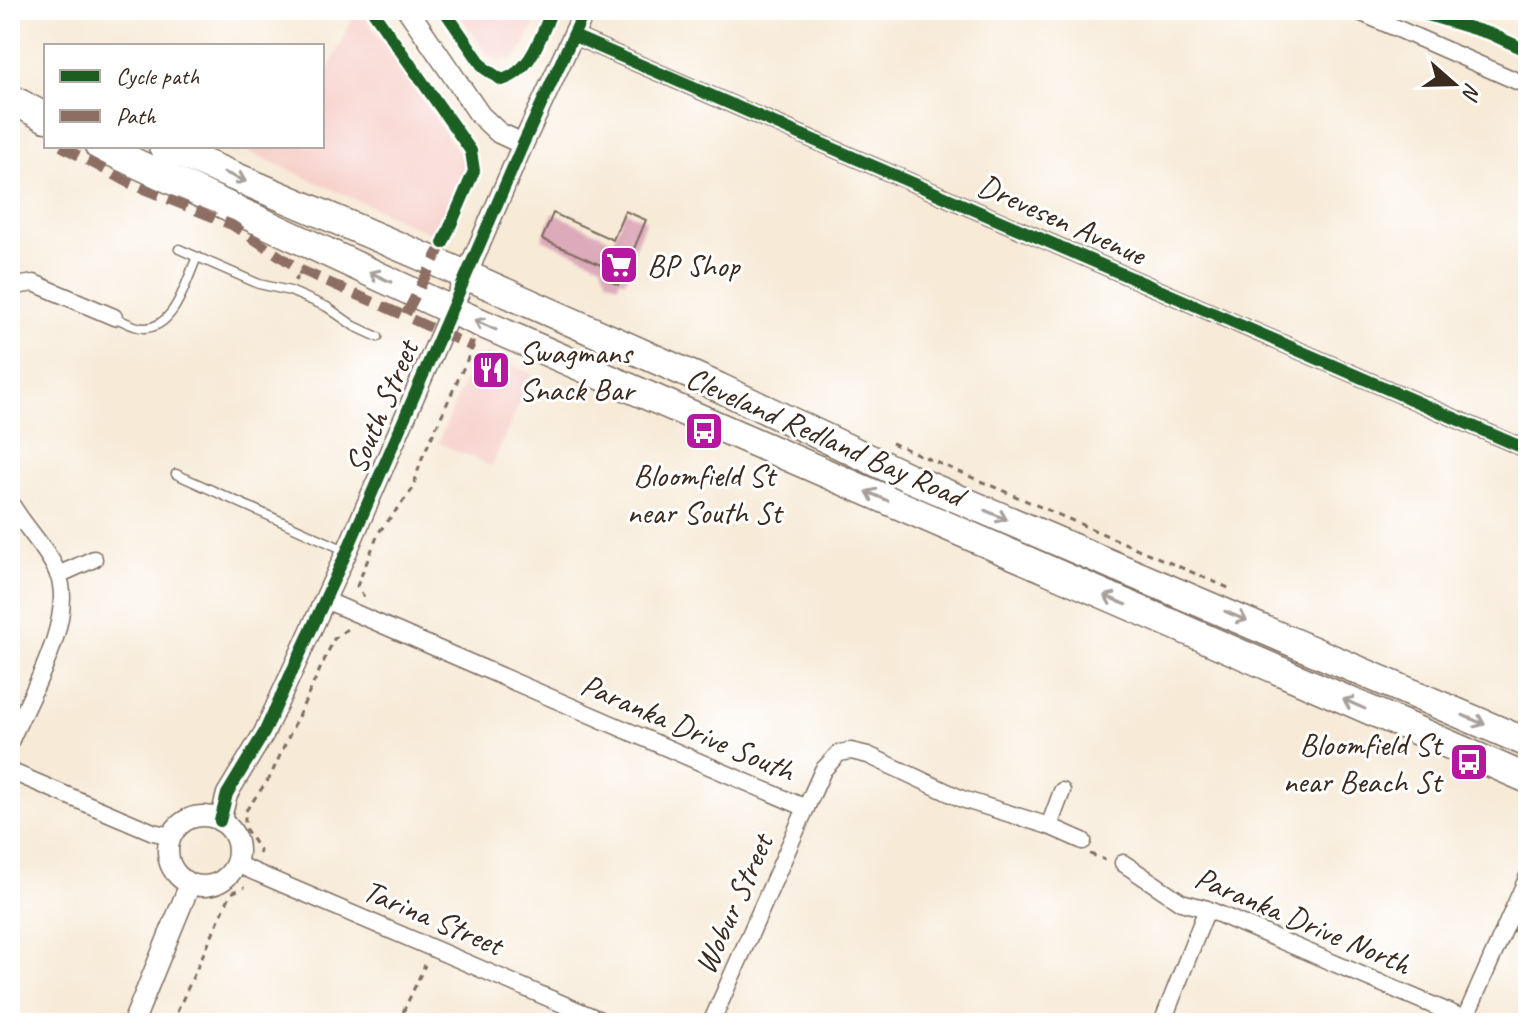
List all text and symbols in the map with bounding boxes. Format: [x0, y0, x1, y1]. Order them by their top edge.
legend [44, 44, 324, 148]
north arrow [1414, 44, 1494, 124]
text: Cycle path [116, 61, 200, 91]
text: N [1455, 79, 1487, 105]
text: Path [116, 101, 157, 131]
street label: Drevesen Avenue [972, 164, 1154, 276]
one-way arrow [222, 170, 247, 185]
supermarket icon: BP Shop [598, 244, 640, 286]
place label: BP Shop [647, 245, 741, 286]
one-way arrow [368, 269, 392, 284]
one-way arrow [473, 317, 497, 332]
street label: South Street [335, 331, 429, 480]
place label: Swagmans Snack Bar [519, 332, 637, 410]
restaurant icon: Swagmans Snack Bar [470, 349, 512, 391]
street label: Cleveland Redland Bay Road [680, 357, 975, 518]
bus stop icon: Bloomfield St near South St [683, 410, 725, 452]
place label: Bloomfield St near South St [627, 455, 785, 533]
one-way arrow [865, 488, 889, 503]
one-way arrow [983, 508, 1008, 523]
one-way arrow [1104, 591, 1128, 606]
one-way arrow [1223, 610, 1247, 625]
street label: Paranka Drive South [575, 664, 803, 792]
one-way arrow [1342, 695, 1367, 710]
one-way arrow [1461, 713, 1486, 728]
place label: Bloomfield St near Beach St [1282, 724, 1444, 802]
bus stop icon: Bloomfield St near Beach St [1448, 741, 1490, 783]
street label: Wobur Street [685, 825, 784, 980]
street label: Paranka Drive North [1189, 857, 1418, 985]
street label: Tarina Street [357, 870, 512, 966]

